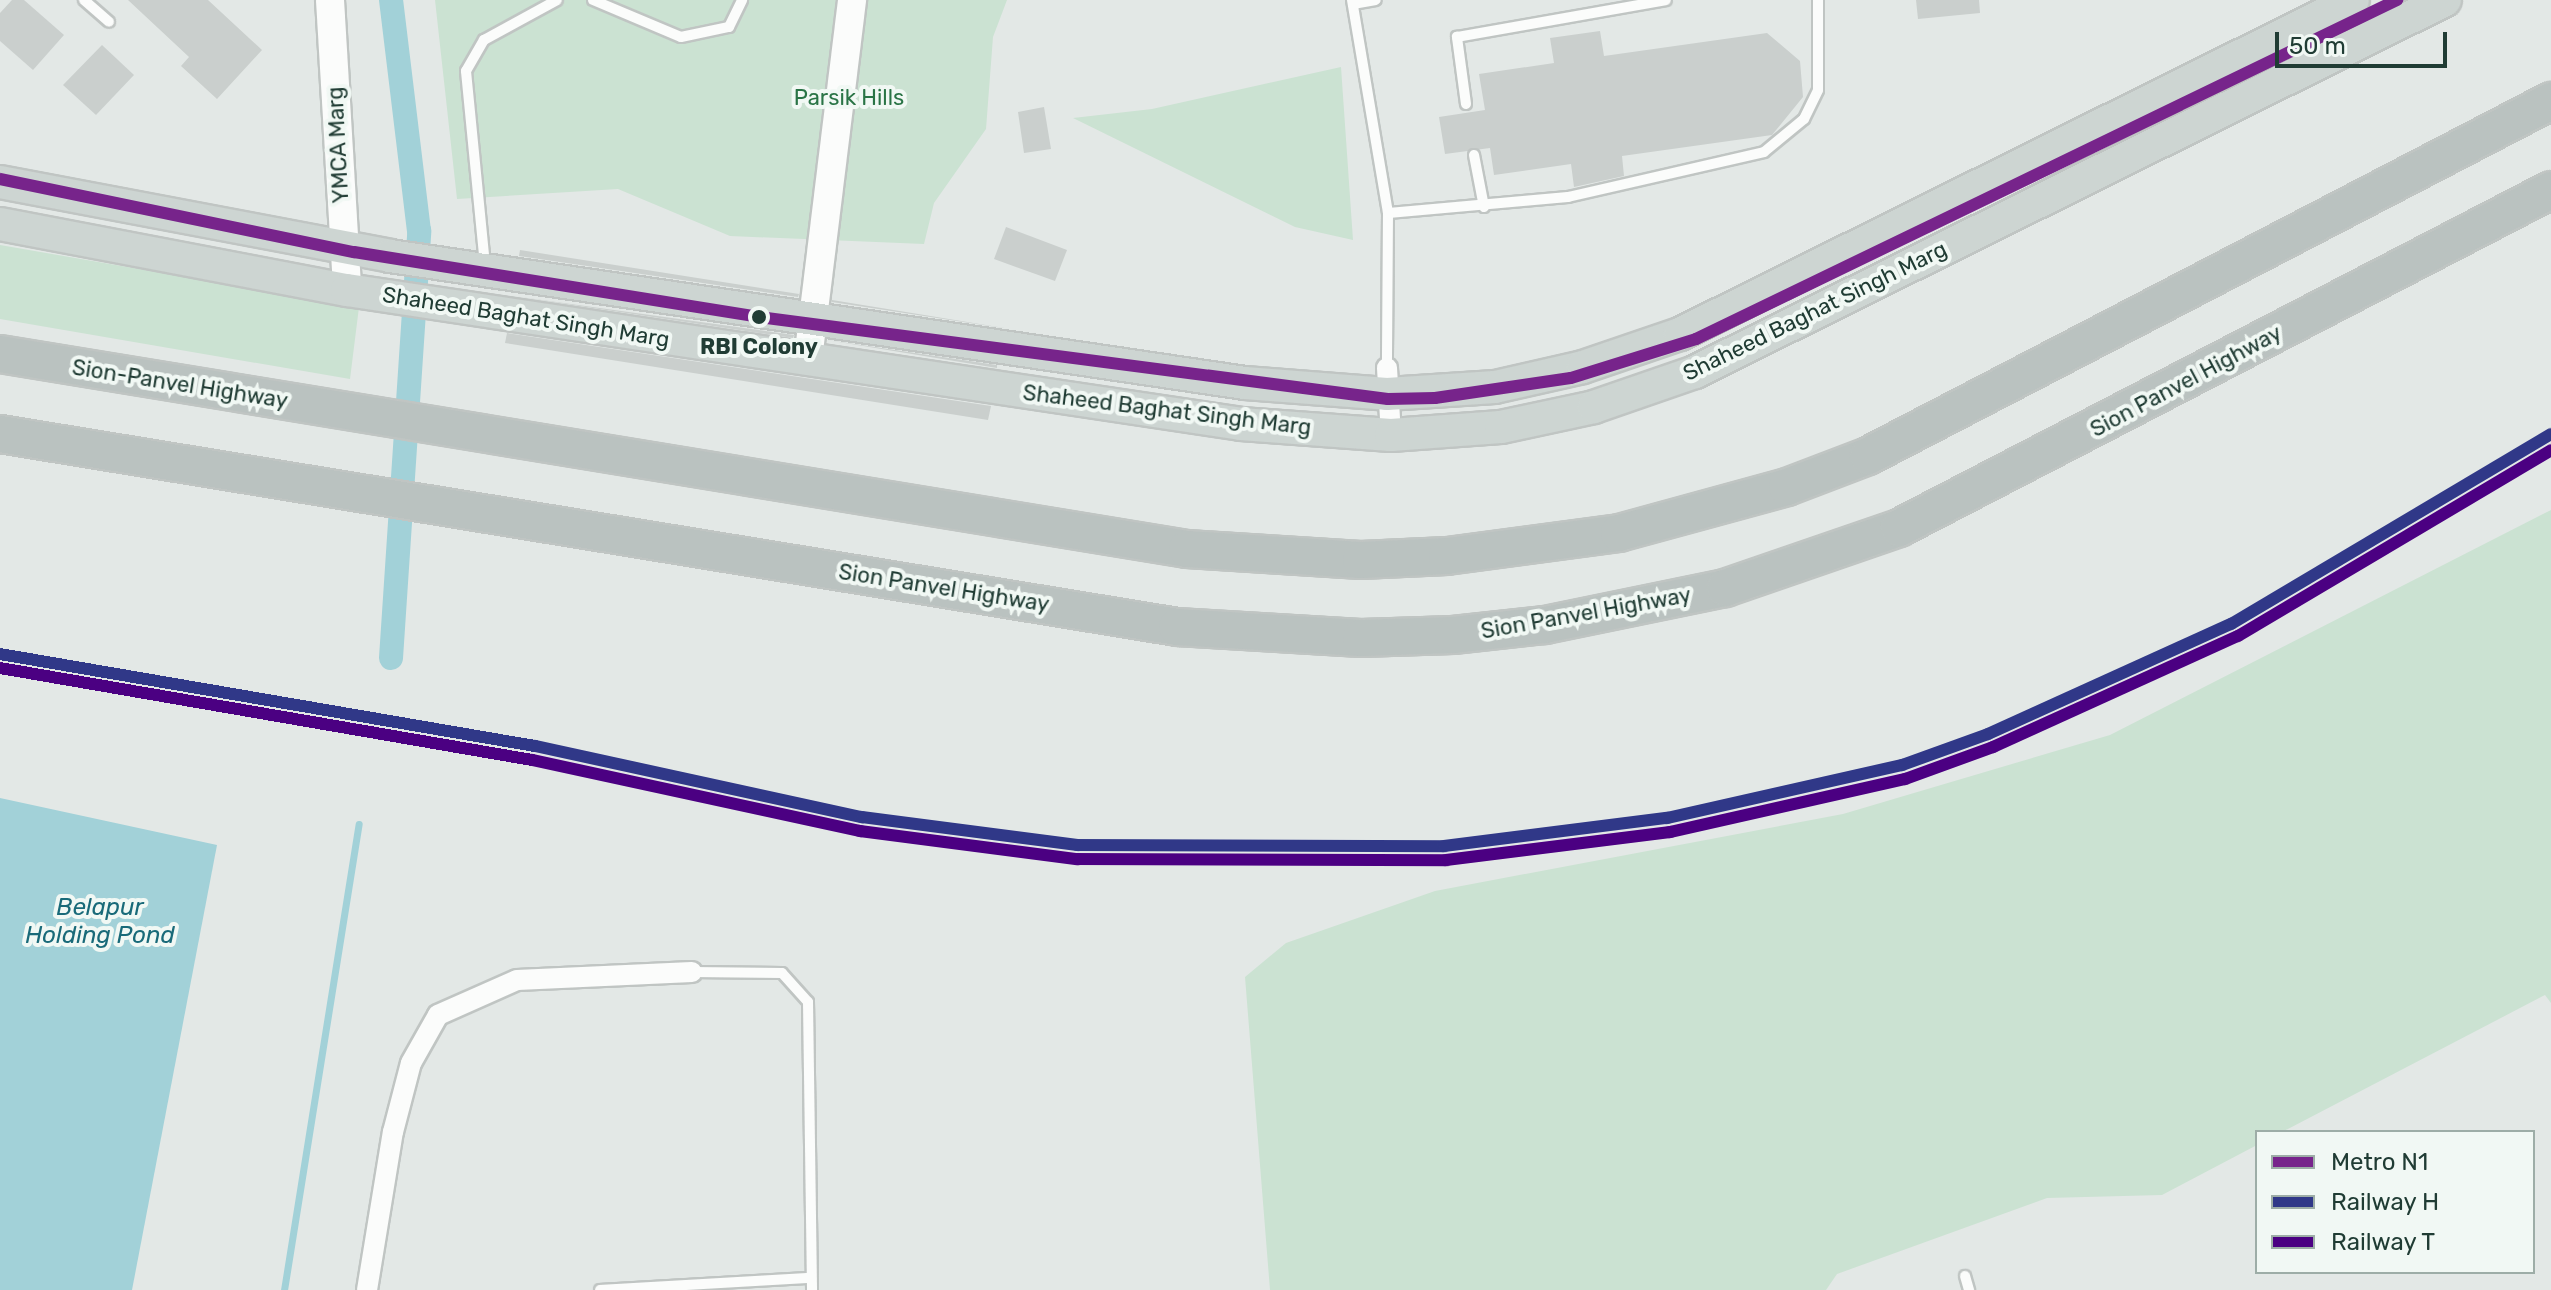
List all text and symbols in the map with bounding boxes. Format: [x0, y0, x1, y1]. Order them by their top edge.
scale bar [2279, 16, 2451, 66]
text: 50 m [2289, 32, 2346, 60]
park label: Parsik Hills [794, 85, 904, 111]
street label: YMCA Marg [322, 86, 354, 204]
street label: Shaheed Baghat Singh Marg [1679, 236, 1951, 386]
street label: Shaheed Baghat Singh Marg [381, 281, 671, 353]
marker: RBI Colony [746, 304, 772, 330]
street label: Sion Panvel Highway [2086, 319, 2286, 443]
place label: RBI Colony [700, 334, 818, 360]
street label: Sion-Panvel Highway [70, 354, 290, 414]
street label: Shaheed Baghat Singh Marg [1021, 379, 1313, 441]
street label: Sion Panvel Highway [837, 558, 1051, 618]
street label: Sion Panvel Highway [1479, 582, 1693, 644]
water label: Belapur Holding Pond [25, 894, 175, 950]
legend [2255, 1130, 2535, 1274]
text: Metro N1 [2331, 1148, 2428, 1176]
text: Railway H [2331, 1188, 2439, 1216]
text: Railway T [2331, 1228, 2435, 1256]

